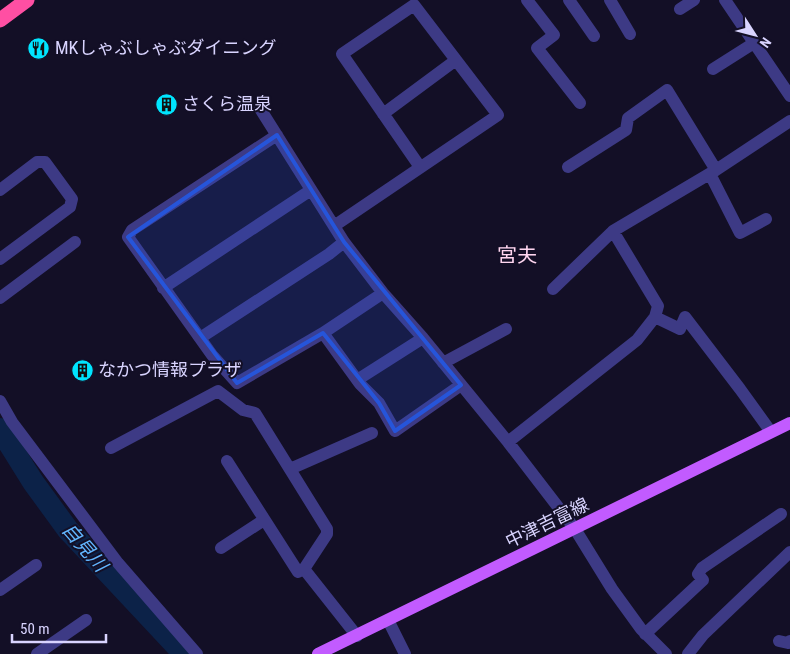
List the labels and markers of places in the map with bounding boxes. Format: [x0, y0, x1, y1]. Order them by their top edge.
restaurant icon: MKしゃぶしゃぶダイニング [27, 36, 51, 60]
place label: MKしゃぶしゃぶダイニング [55, 37, 276, 58]
building icon: さくら温泉 [154, 92, 178, 116]
place label: さくら温泉 [182, 93, 272, 114]
building icon: なかつ情報プラザ [70, 358, 94, 382]
place label: なかつ情報プラザ [98, 359, 242, 380]

